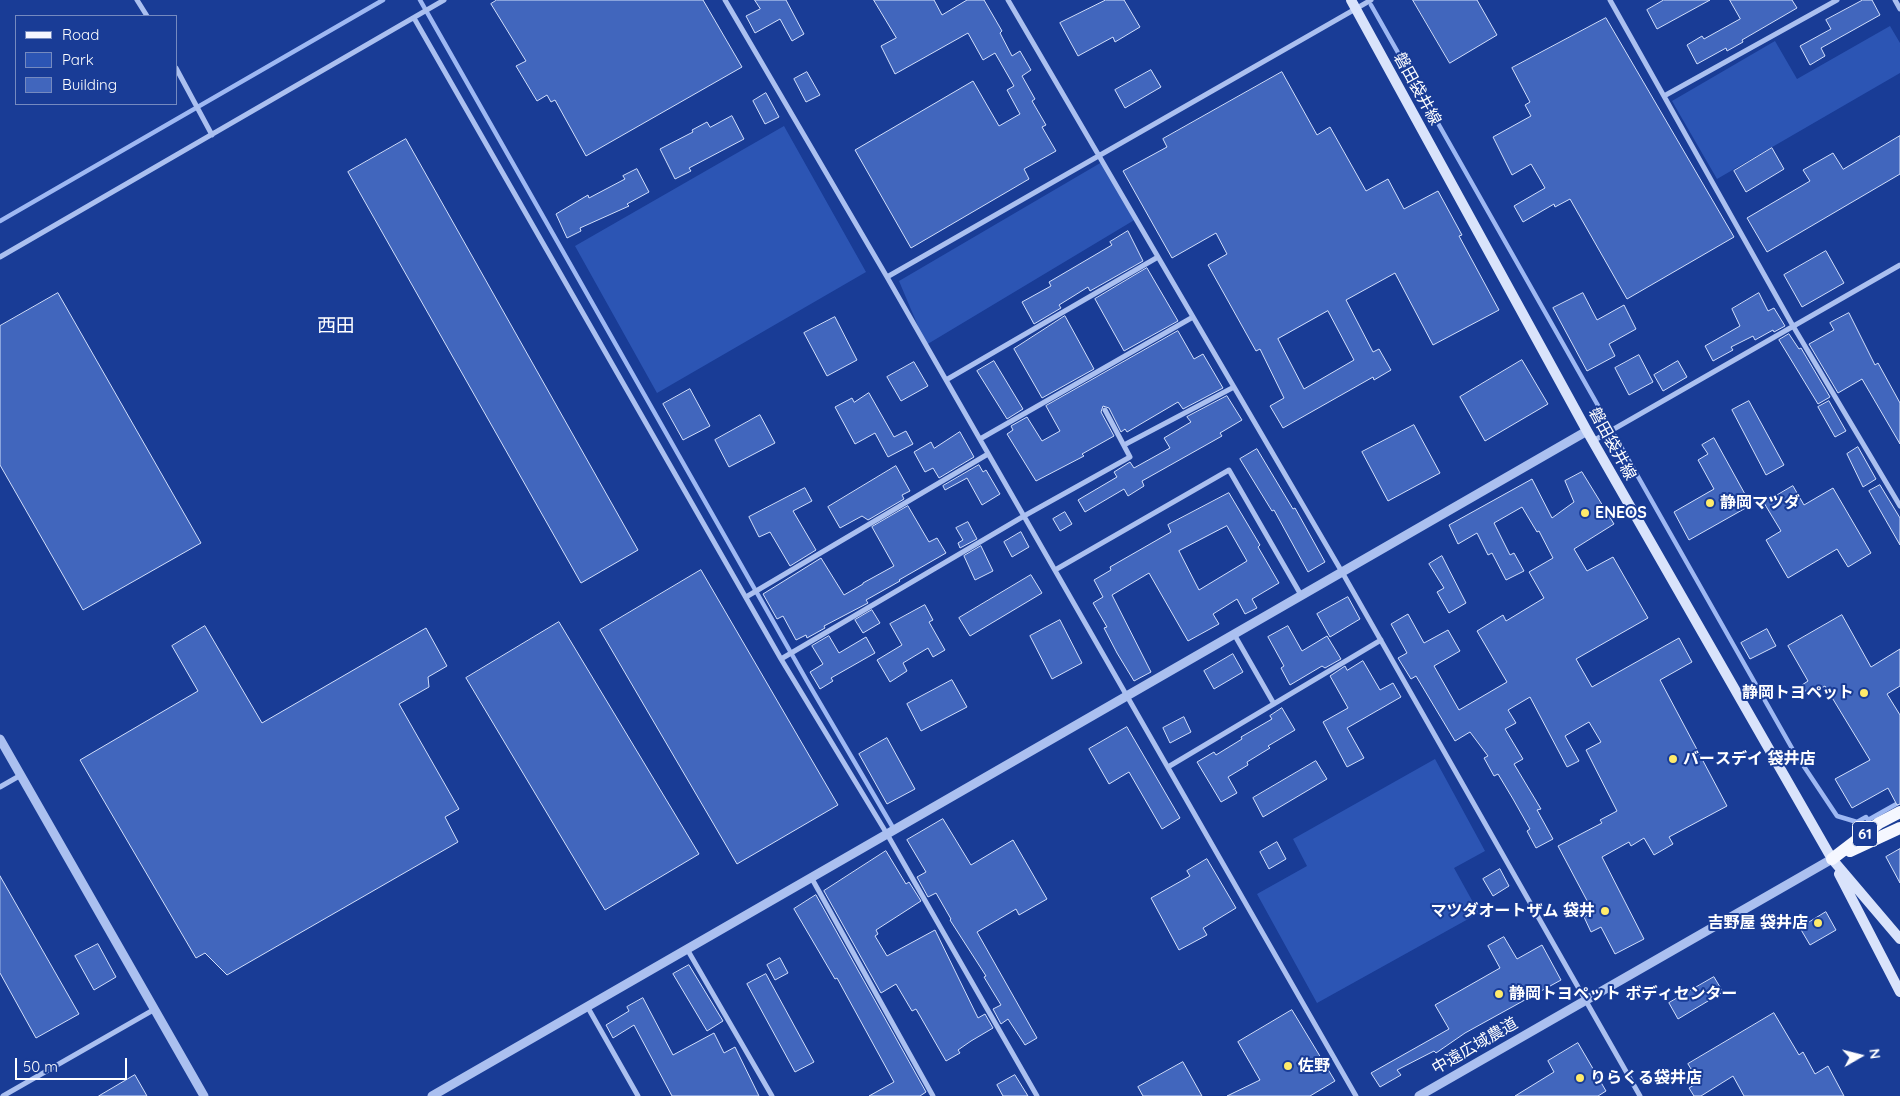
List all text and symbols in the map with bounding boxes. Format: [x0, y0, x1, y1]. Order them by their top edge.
legend [15, 15, 178, 105]
text: Road [62, 25, 99, 44]
street label: 磐田袋井線 [1389, 49, 1445, 129]
text: Park [62, 50, 94, 69]
text: Building [62, 75, 117, 94]
district label: 西田 [317, 315, 355, 337]
street label: 磐田袋井線 [1584, 404, 1640, 484]
place label: 静岡マツダ [1720, 493, 1800, 513]
marker: 静岡マツダ [1704, 497, 1716, 509]
place label: ENEOS [1595, 503, 1647, 523]
marker: ENEOS [1579, 507, 1591, 519]
place label: 静岡トヨペット [1742, 683, 1854, 703]
marker: 静岡トヨペット [1858, 687, 1870, 699]
place label: バースデイ 袋井店 [1683, 749, 1815, 769]
marker: バースデイ 袋井店 [1667, 753, 1679, 765]
road number: 61 [1852, 822, 1878, 846]
place label: マツダオートザム 袋井 [1431, 901, 1595, 921]
marker: マツダオートザム 袋井 [1599, 905, 1611, 917]
place label: 吉野屋 袋井店 [1708, 913, 1808, 933]
marker: 吉野屋 袋井店 [1812, 917, 1824, 929]
place label: 静岡トヨペット ボディセンター [1509, 984, 1737, 1004]
marker: 静岡トヨペット ボディセンター [1493, 988, 1505, 1000]
street label: 中遠広域農道 [1429, 1014, 1521, 1078]
north arrow [1835, 1031, 1885, 1081]
scale bar [18, 1048, 130, 1080]
text: N [1865, 1048, 1884, 1060]
place label: 佐野 [1298, 1056, 1330, 1076]
text: 50 m [23, 1057, 58, 1076]
marker: 佐野 [1282, 1060, 1294, 1072]
place label: りらくる袋井店 [1590, 1068, 1702, 1088]
marker: りらくる袋井店 [1574, 1072, 1586, 1084]

